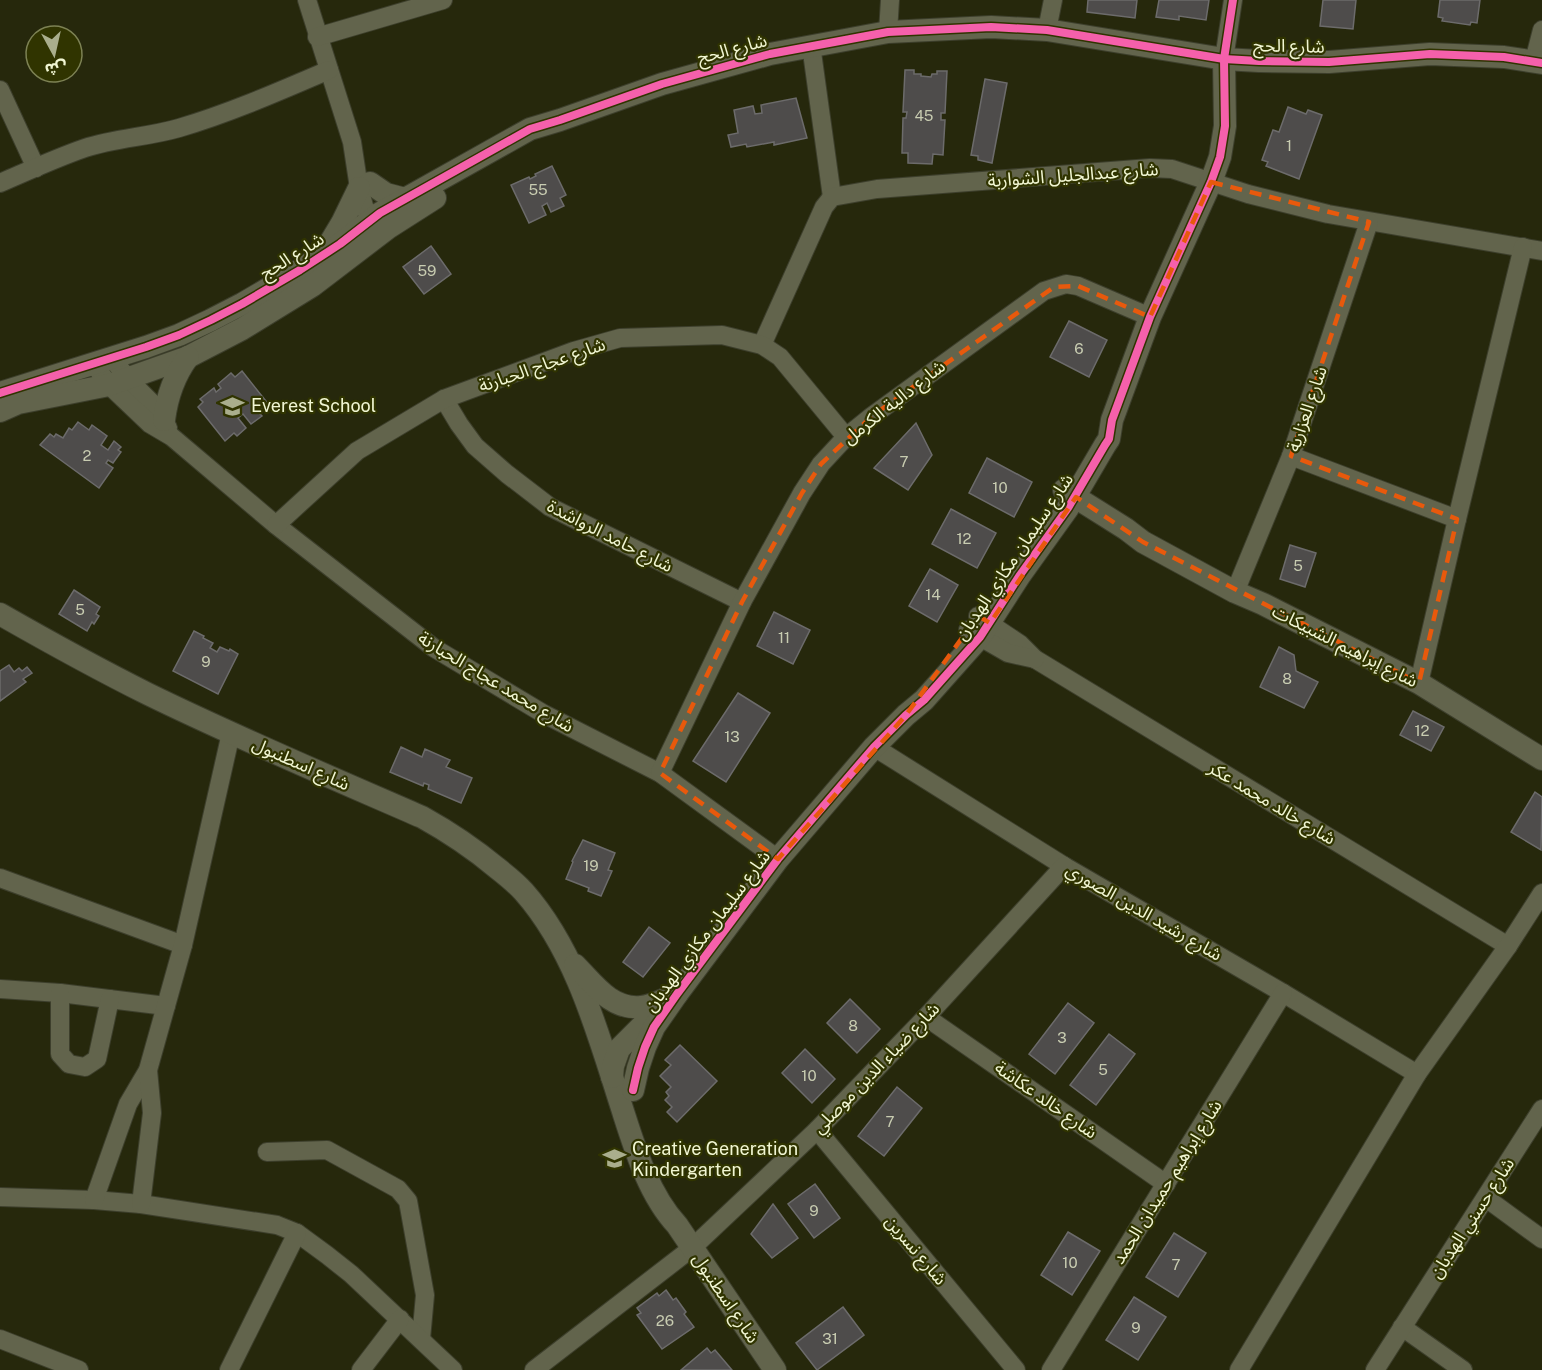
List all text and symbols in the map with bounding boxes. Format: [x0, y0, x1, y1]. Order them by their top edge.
north arrow [24, 24, 84, 84]
street label: شارع الحج [695, 29, 770, 72]
street label: شارع الحج [1253, 34, 1325, 61]
text: ش [44, 57, 68, 79]
house number: 45 [915, 107, 933, 124]
house number: 1 [1286, 137, 1292, 154]
street label: شارع عبدالجليل الشواربة [987, 158, 1159, 195]
house number: 55 [528, 181, 548, 198]
street label: شارع الحج [256, 228, 330, 287]
house number: 59 [418, 262, 436, 279]
street label: شارع عجاج الحبارنة [476, 333, 609, 400]
house number: 6 [1074, 340, 1084, 357]
street label: شارع دالية الكرمل [838, 355, 951, 451]
street label: شارع العزارية [1282, 363, 1335, 456]
school or university icon: Everest School [220, 393, 246, 419]
place label: Everest School [251, 395, 376, 416]
house number: 2 [83, 447, 92, 464]
house number: 7 [899, 453, 909, 470]
street label: شارع سليمان مكازي الهدبان [950, 469, 1081, 646]
house number: 10 [992, 479, 1008, 496]
street label: شارع حامد الرواشدة [542, 495, 677, 580]
house number: 12 [956, 530, 972, 547]
house number: 5 [1293, 557, 1303, 574]
house number: 14 [925, 586, 941, 603]
street label: شارع إبراهيم الشبيكات [1267, 600, 1421, 695]
house number: 5 [75, 601, 85, 618]
street label: شارع محمد عجاج الحبارنة [413, 627, 578, 740]
house number: 11 [778, 629, 790, 646]
house number: 9 [201, 653, 211, 670]
house number: 8 [1282, 670, 1292, 687]
house number: 12 [1414, 722, 1430, 739]
house number: 13 [724, 728, 740, 745]
street label: شارع اسطنبول [248, 733, 353, 798]
street label: شارع خالد محمد عكر [1202, 756, 1340, 852]
street label: شارع سليمان مكازي الهدبان [639, 846, 777, 1018]
house number: 19 [583, 857, 599, 874]
street label: شارع رشيد الدين الصوري [1061, 858, 1226, 968]
street label: شارع ضياء الدين موصلي [808, 998, 946, 1140]
house number: 8 [848, 1017, 858, 1034]
house number: 3 [1057, 1029, 1067, 1046]
street label: شارع خالد عكاشة [989, 1057, 1102, 1146]
house number: 5 [1098, 1061, 1108, 1078]
house number: 10 [801, 1067, 817, 1084]
street label: شارع إبراهيم حميدان الحمد [1107, 1096, 1229, 1270]
house number: 7 [885, 1113, 895, 1130]
place label: Creative Generation Kindergarten [632, 1138, 798, 1180]
school or university icon: Creative Generation Kindergarten [601, 1146, 627, 1172]
street label: شارع حسني الهدبان [1425, 1154, 1522, 1284]
house number: 9 [809, 1202, 819, 1219]
street label: شارع نسرين [878, 1210, 952, 1291]
street label: شارع اسطنبول [685, 1249, 764, 1349]
house number: 10 [1062, 1254, 1078, 1271]
house number: 7 [1171, 1256, 1181, 1273]
house number: 26 [656, 1312, 674, 1329]
house number: 9 [1131, 1319, 1141, 1336]
house number: 31 [822, 1330, 838, 1347]

